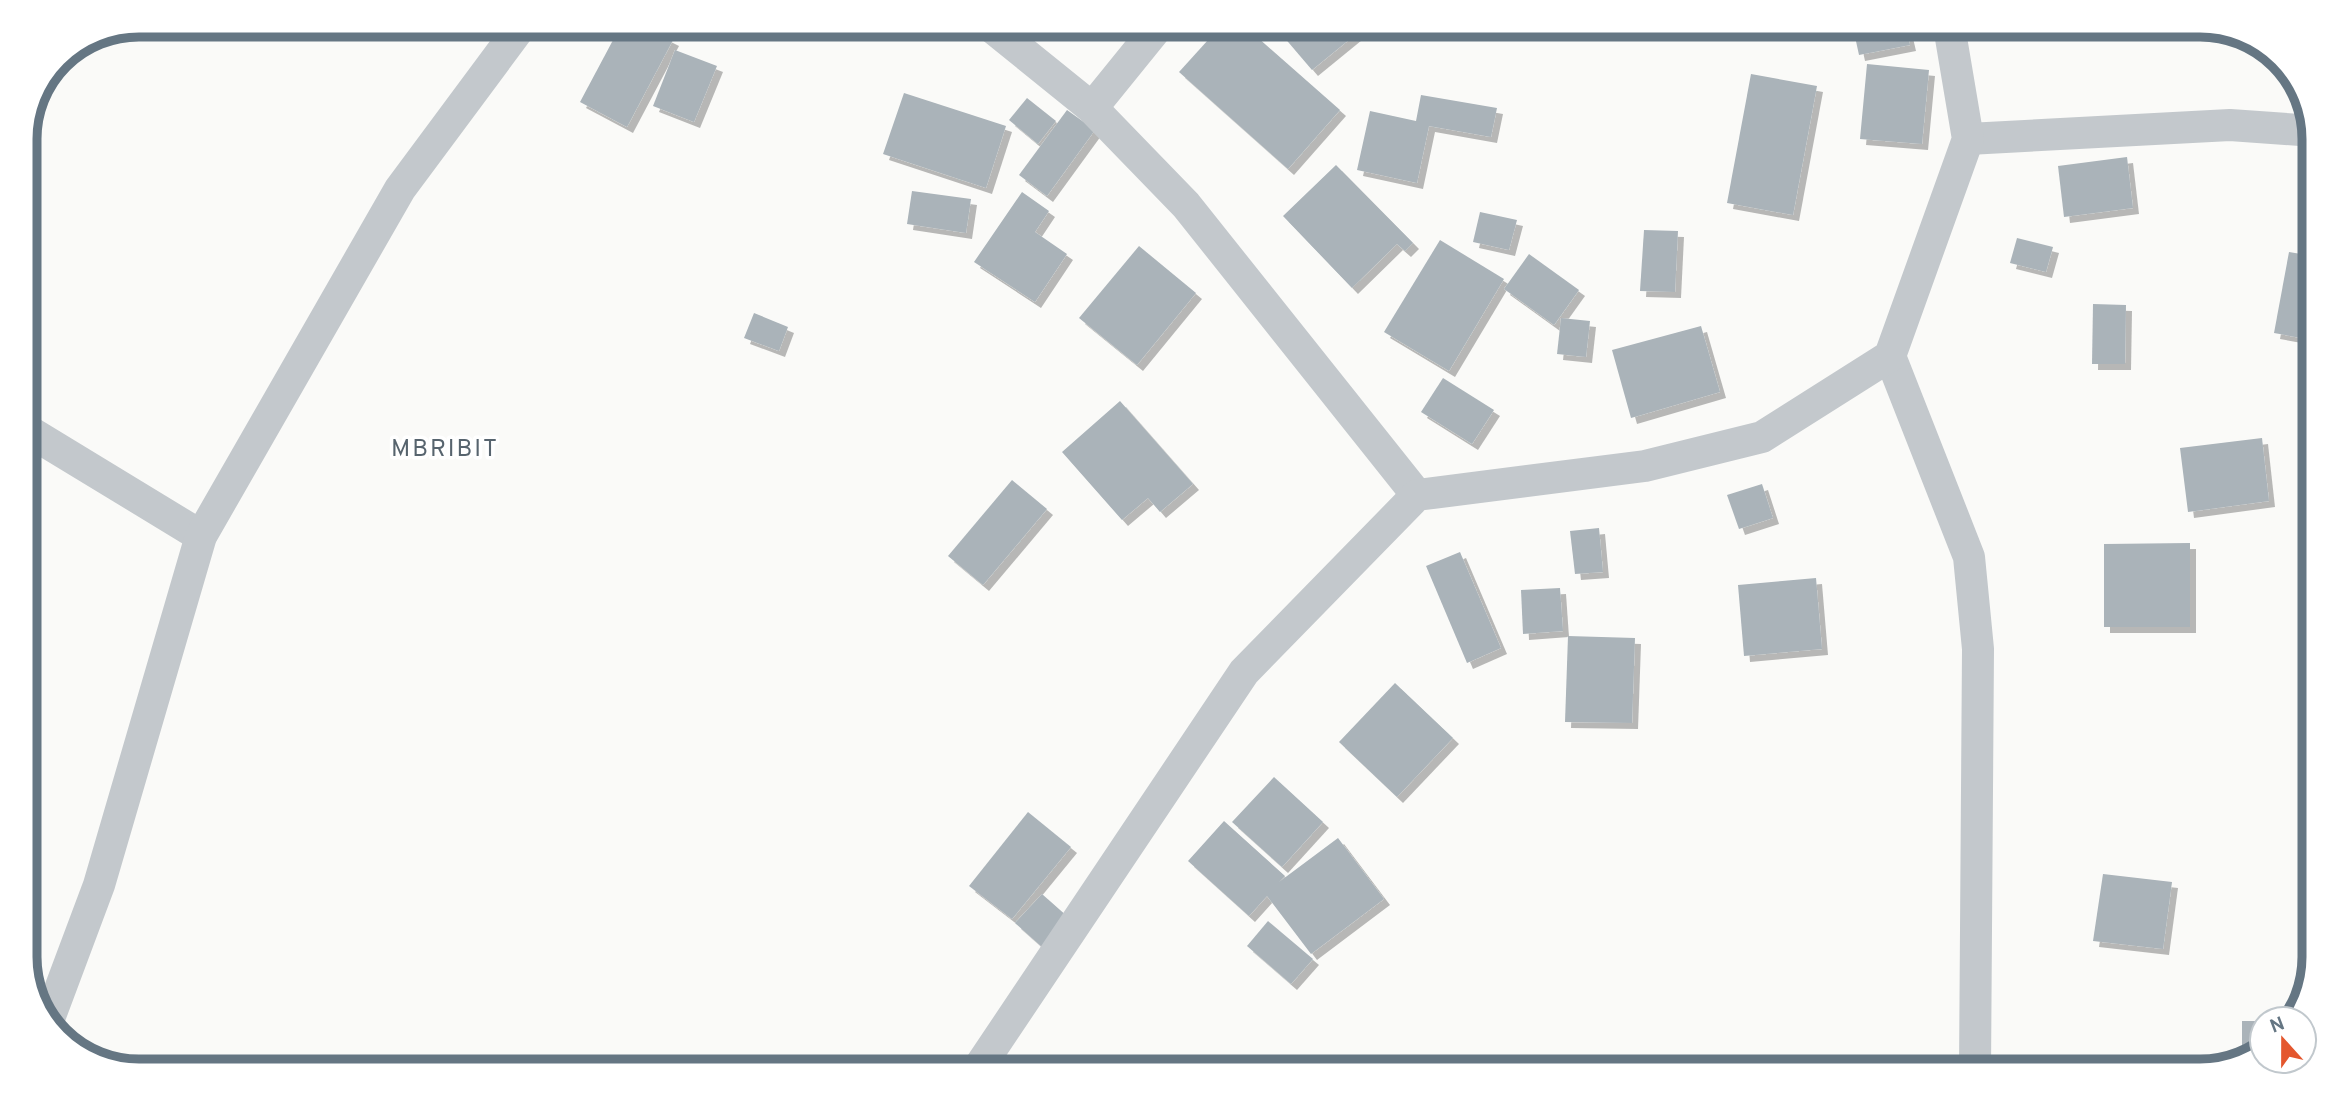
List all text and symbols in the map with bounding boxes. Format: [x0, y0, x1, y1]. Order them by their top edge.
district label: MBRIBIT [391, 435, 499, 465]
north arrow [2248, 1005, 2318, 1075]
text: N [2267, 1012, 2288, 1040]

